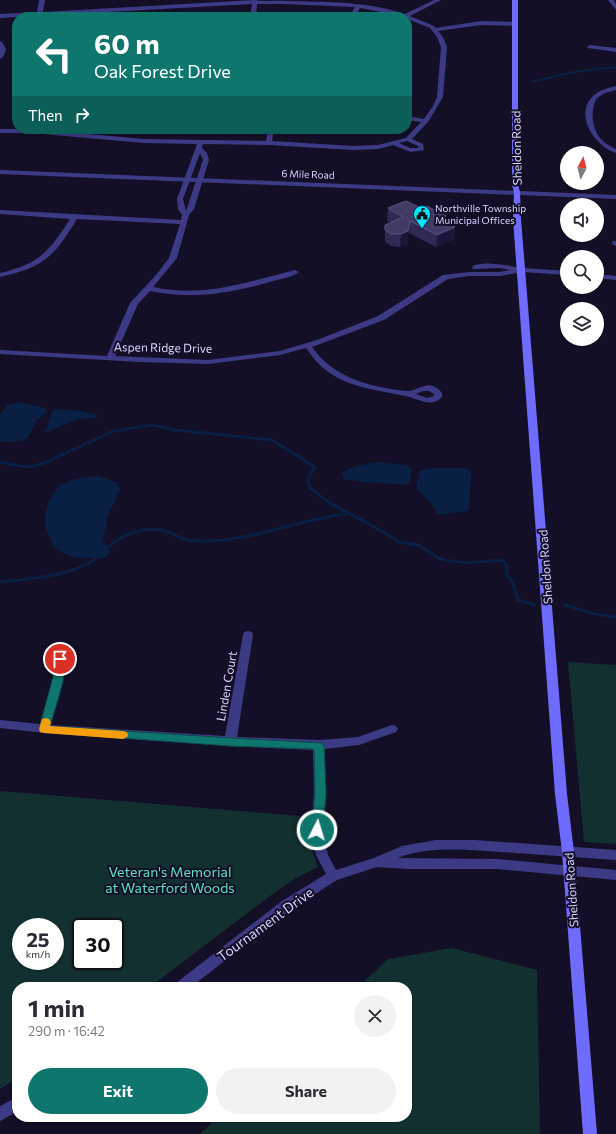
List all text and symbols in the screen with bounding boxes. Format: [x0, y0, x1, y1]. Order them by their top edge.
text: 60 m [94, 26, 160, 60]
icon: left [28, 28, 80, 80]
text: Oak Forest Drive [94, 60, 231, 82]
icon: right [71, 104, 93, 126]
text: Then [28, 106, 63, 124]
street label: Sheldon Road [508, 111, 524, 185]
north arrow [560, 146, 604, 190]
map controls [560, 146, 604, 346]
street label: 6 Mile Road [281, 167, 335, 181]
button: sound [560, 198, 604, 242]
place label: Northville Township Municipal Offices [435, 202, 526, 226]
public building icon: Northville Township Municipal Offices [412, 204, 432, 229]
button: search [560, 250, 604, 294]
button: layers [560, 302, 604, 346]
street label: Aspen Ridge Drive [114, 339, 212, 355]
street label: Sheldon Road [535, 529, 555, 605]
pin [43, 642, 77, 676]
icon: arrive [49, 648, 71, 670]
street label: Linden Court [213, 650, 239, 722]
position arrow [296, 809, 338, 851]
street label: Sheldon Road [561, 852, 581, 928]
park label: Veteran's Memorial at Waterford Woods [105, 863, 235, 896]
street label: Tournament Drive [214, 883, 316, 965]
speed limit sign: 30 [72, 918, 124, 970]
text: 25 [26, 927, 50, 951]
text: km/h [26, 948, 50, 960]
text: 1 min [28, 993, 85, 1022]
button: close [354, 995, 396, 1037]
text: 290 m · 16:42 [28, 1023, 105, 1039]
button: Exit [28, 1068, 208, 1114]
button: Share [216, 1068, 396, 1114]

